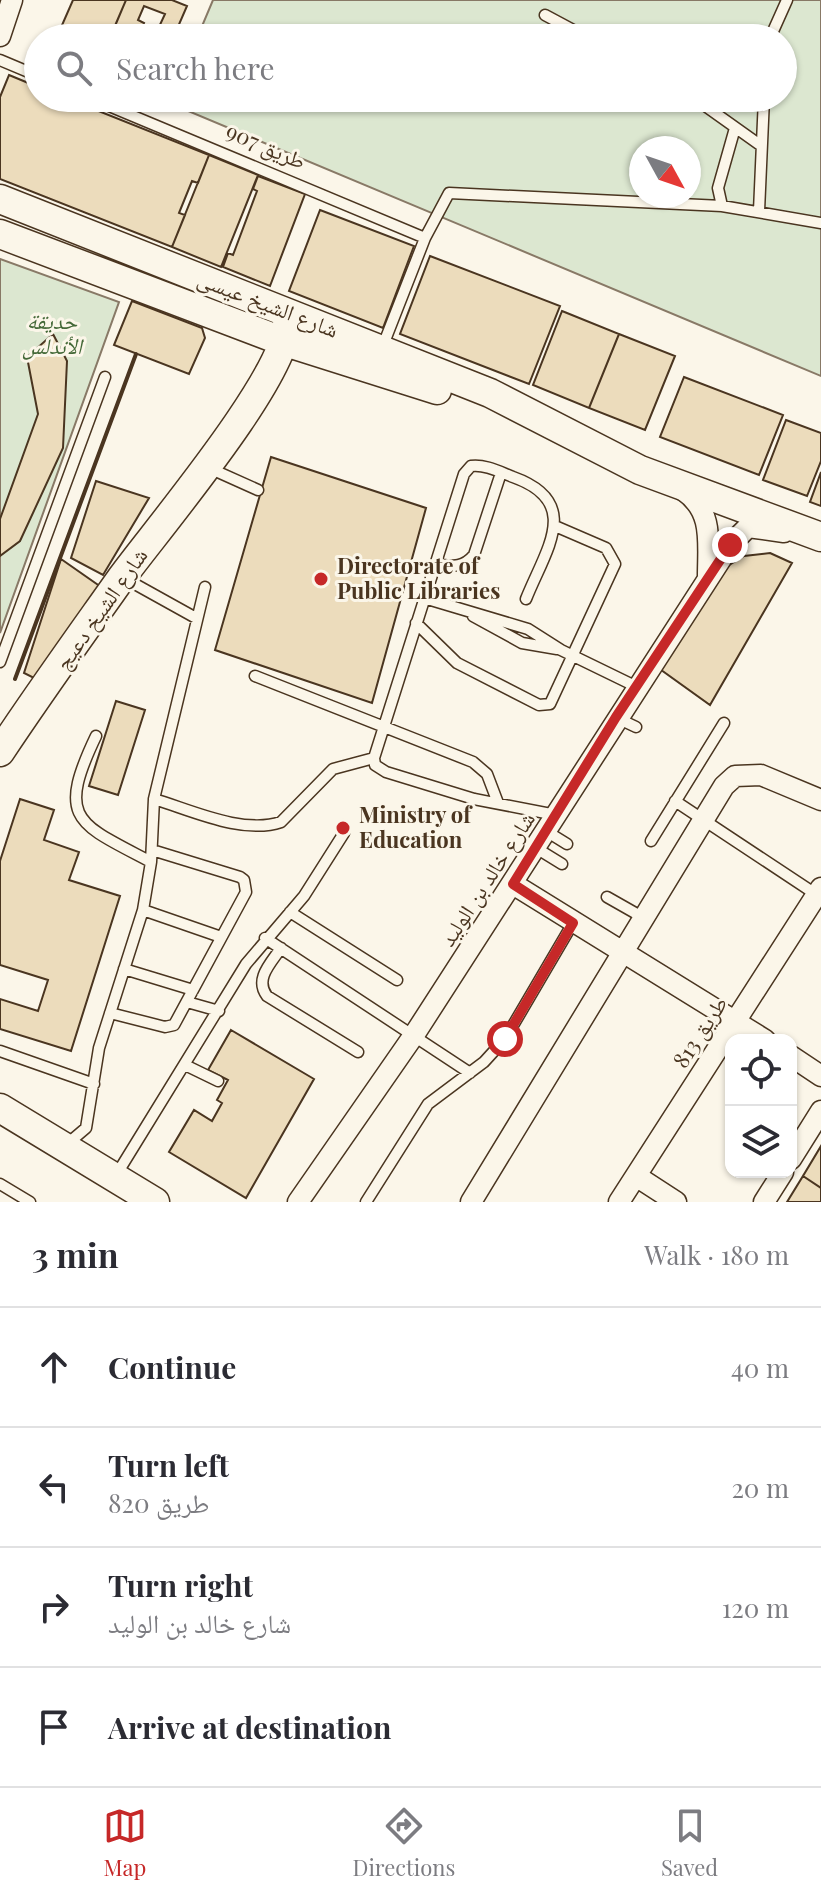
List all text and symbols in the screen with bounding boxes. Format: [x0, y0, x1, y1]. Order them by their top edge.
search box [24, 24, 797, 112]
icon: search [52, 46, 96, 90]
text: Search here [116, 48, 275, 88]
street label: طريق 907 [222, 115, 311, 175]
north arrow [629, 136, 701, 208]
street label: شارع الشيخ عيسى [194, 262, 343, 344]
park label: حديقة الأندلس [22, 305, 84, 360]
route end [712, 527, 748, 563]
street label: شارع الشيخ دعيج [47, 541, 153, 675]
place label: Directorate of Public Libraries [337, 550, 500, 605]
marker: Directorate of Public Libraries [312, 570, 330, 588]
place label: Ministry of Education [359, 799, 473, 854]
street label: شارع خالد بن الوليد [431, 805, 541, 952]
marker: Ministry of Education [334, 819, 352, 837]
street label: طريق 813 [665, 990, 733, 1073]
route start [487, 1021, 523, 1057]
map controls [725, 1034, 797, 1178]
button: locate [725, 1034, 797, 1106]
button: layers [725, 1106, 797, 1178]
text: 3 min [32, 1231, 119, 1277]
text: Walk · 180 m [644, 1237, 789, 1272]
icon: ahead [32, 1345, 76, 1389]
text: Continue [108, 1347, 236, 1387]
text: 40 m [731, 1350, 789, 1385]
text: Turn left [108, 1445, 229, 1485]
icon: left [32, 1465, 76, 1509]
text: 20 m [731, 1470, 789, 1505]
text: طريق 820 [108, 1485, 209, 1520]
text: Turn right [108, 1565, 253, 1605]
icon: right [32, 1585, 76, 1629]
text: 120 m [722, 1590, 789, 1625]
text: شارع خالد بن الوليد [108, 1605, 291, 1640]
icon: arrive [32, 1705, 76, 1749]
text: Arrive at destination [108, 1707, 391, 1747]
tab: Map [103, 1804, 147, 1882]
tab: Directions [352, 1804, 455, 1882]
tab: Saved [661, 1804, 718, 1882]

